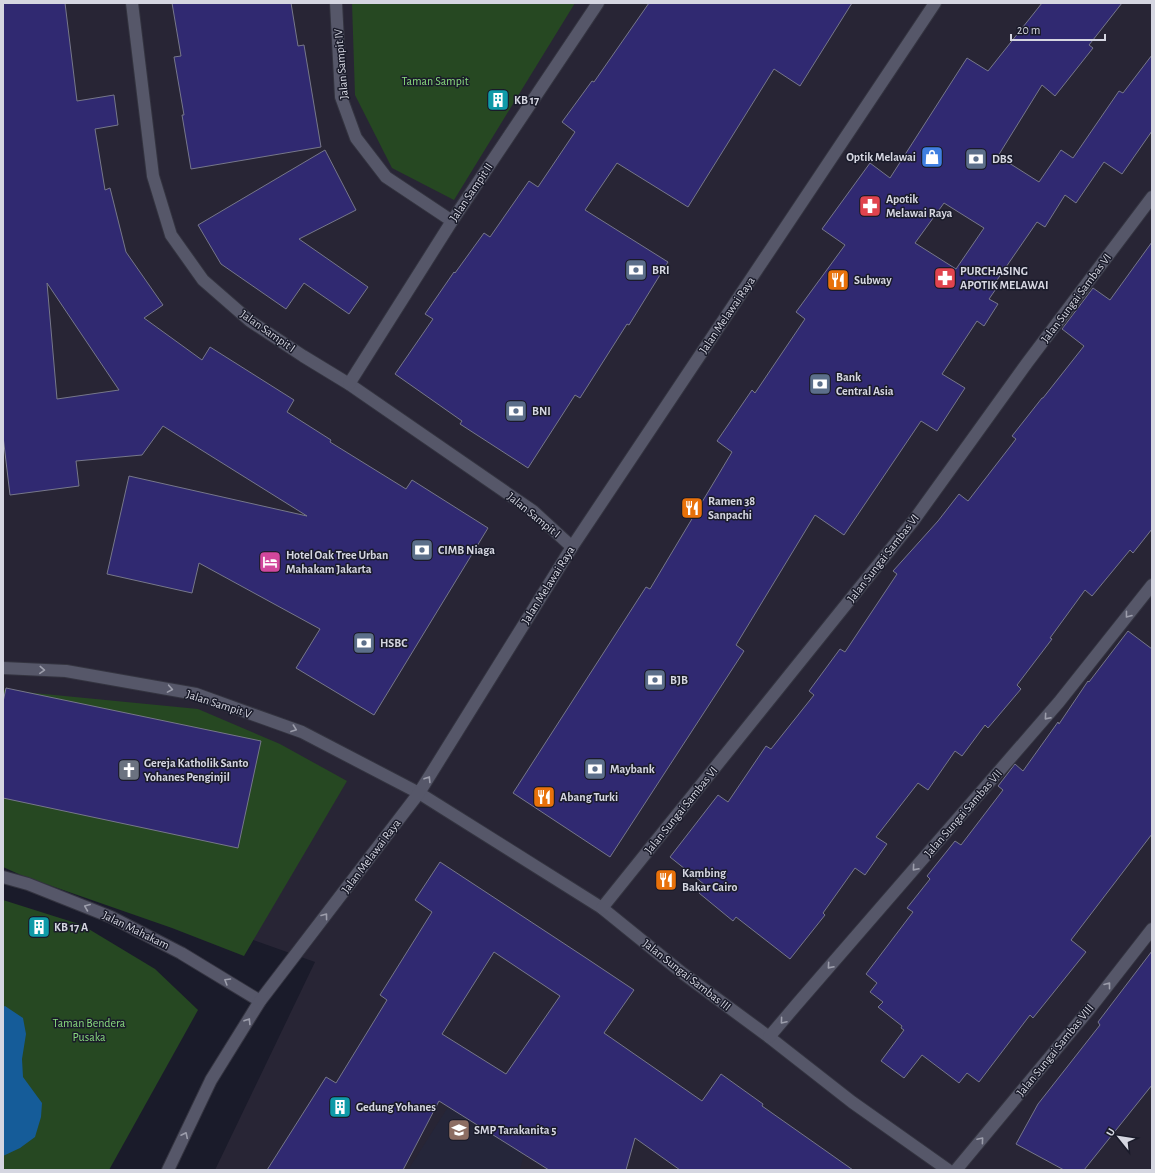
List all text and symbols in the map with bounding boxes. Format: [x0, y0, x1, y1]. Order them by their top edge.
scale bar [1011, 16, 1105, 42]
text: 20 m [1017, 24, 1040, 36]
street label: Jalan Sampit IV [332, 28, 350, 100]
park label: Taman Sampit [402, 75, 469, 87]
building icon: KB 17 [485, 87, 511, 113]
place label: KB 17 [514, 94, 539, 106]
shop icon: Optik Melawai [919, 144, 945, 170]
bank icon: DBS [963, 146, 989, 172]
place label: Optik Melawai [846, 151, 916, 163]
place label: DBS [992, 153, 1013, 165]
street label: Jalan Sampit II [447, 161, 495, 223]
pharmacy icon: Apotik Melawai Raya [857, 193, 883, 219]
place label: Apotik Melawai Raya [886, 193, 953, 220]
street label: Jalan Sungai Sambas VI [1039, 251, 1113, 345]
bank icon: BRI [623, 257, 649, 283]
place label: BRI [652, 264, 670, 276]
pharmacy icon: PURCHASING APOTIK MELAWAI [932, 265, 958, 291]
place label: PURCHASING APOTIK MELAWAI [960, 265, 1048, 291]
restaurant icon: Subway [825, 267, 851, 293]
street label: Jalan Melawai Raya [697, 274, 758, 356]
place label: Subway [854, 274, 892, 287]
street label: Jalan Sampit I [238, 308, 298, 354]
bank icon: Bank Central Asia [807, 371, 833, 397]
place label: Bank Central Asia [836, 371, 894, 397]
bank icon: BNI [503, 398, 529, 424]
place label: BNI [532, 405, 551, 417]
street label: Jalan Sampit I [505, 490, 563, 540]
restaurant icon: Ramen 38 Sanpachi [679, 495, 705, 521]
place label: Ramen 38 Sanpachi [708, 495, 755, 521]
street label: Jalan Sungai Sambas VI [845, 512, 921, 604]
bank icon: CIMB Niaga [409, 537, 435, 563]
place label: CIMB Niaga [438, 544, 495, 556]
street label: Jalan Melawai Raya [519, 544, 578, 627]
hotel icon: Hotel Oak Tree Urban Mahakam Jakarta [257, 549, 283, 575]
place label: Hotel Oak Tree Urban Mahakam Jakarta [286, 549, 388, 575]
one-way arrow [1126, 611, 1133, 618]
bank icon: HSBC [351, 630, 377, 656]
place label: HSBC [380, 637, 408, 649]
one-way arrow [39, 666, 45, 674]
bank icon: BJB [642, 667, 668, 693]
place label: BJB [670, 674, 688, 686]
one-way arrow [167, 685, 173, 693]
street label: Jalan Sampit V [185, 688, 253, 720]
one-way arrow [1044, 712, 1051, 719]
one-way arrow [290, 725, 297, 733]
bank icon: Maybank [582, 756, 608, 782]
church icon: Gereja Katholik Santo Yohanes Penginjil [116, 757, 142, 783]
place label: Gereja Katholik Santo Yohanes Penginjil [144, 757, 248, 784]
place label: Maybank [610, 763, 655, 776]
street label: Jalan Sungai Sambas VI [642, 764, 720, 856]
street label: Jalan Sungai Sambas VII [922, 767, 1004, 859]
one-way arrow [423, 776, 430, 783]
restaurant icon: Abang Turki [531, 784, 557, 810]
place label: Abang Turki [560, 791, 618, 803]
street label: Jalan Melawai Raya [339, 816, 404, 896]
one-way arrow [913, 863, 920, 870]
restaurant icon: Kambing Bakar Cairo [653, 867, 679, 893]
place label: Kambing Bakar Cairo [682, 867, 737, 893]
one-way arrow [84, 904, 91, 912]
street label: Jalan Mahakam [101, 909, 171, 951]
building icon: KB 17 A [26, 914, 52, 940]
one-way arrow [320, 914, 327, 921]
place label: KB 17 A [54, 921, 89, 933]
street label: Jalan Sungai Sambas III [641, 937, 733, 1013]
one-way arrow [828, 961, 835, 968]
one-way arrow [224, 978, 231, 985]
one-way arrow [1103, 983, 1110, 990]
street label: Jalan Sungai Sambas VIII [1014, 1002, 1096, 1098]
one-way arrow [780, 1016, 787, 1023]
park label: Taman Bendera Pusaka [53, 1017, 126, 1043]
one-way arrow [243, 1018, 250, 1025]
building icon: Gedung Yohanes [327, 1094, 353, 1120]
place label: Gedung Yohanes [356, 1101, 436, 1113]
school or university icon: SMP Tarakanita 5 [446, 1117, 472, 1143]
north arrow [1099, 1117, 1139, 1157]
place label: SMP Tarakanita 5 [474, 1124, 557, 1136]
text: U [1104, 1126, 1117, 1138]
one-way arrow [180, 1131, 188, 1139]
one-way arrow [977, 1137, 984, 1145]

